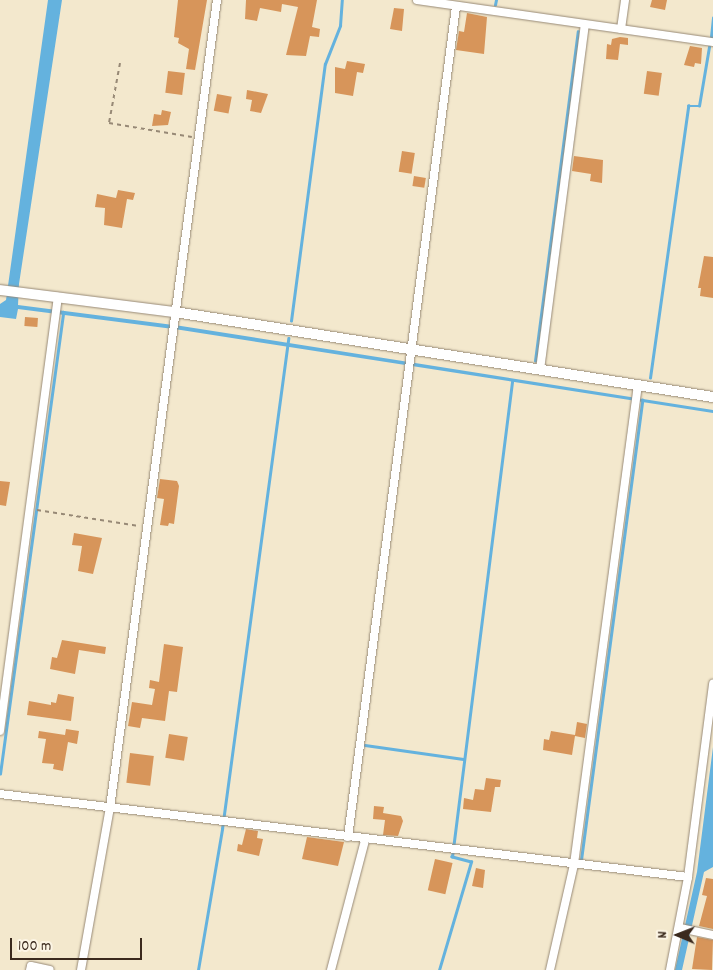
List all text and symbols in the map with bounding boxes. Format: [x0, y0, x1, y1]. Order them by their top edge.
north arrow [653, 910, 703, 960]
scale bar [12, 928, 145, 960]
text: N [653, 931, 673, 938]
text: 100 m [18, 936, 51, 958]

